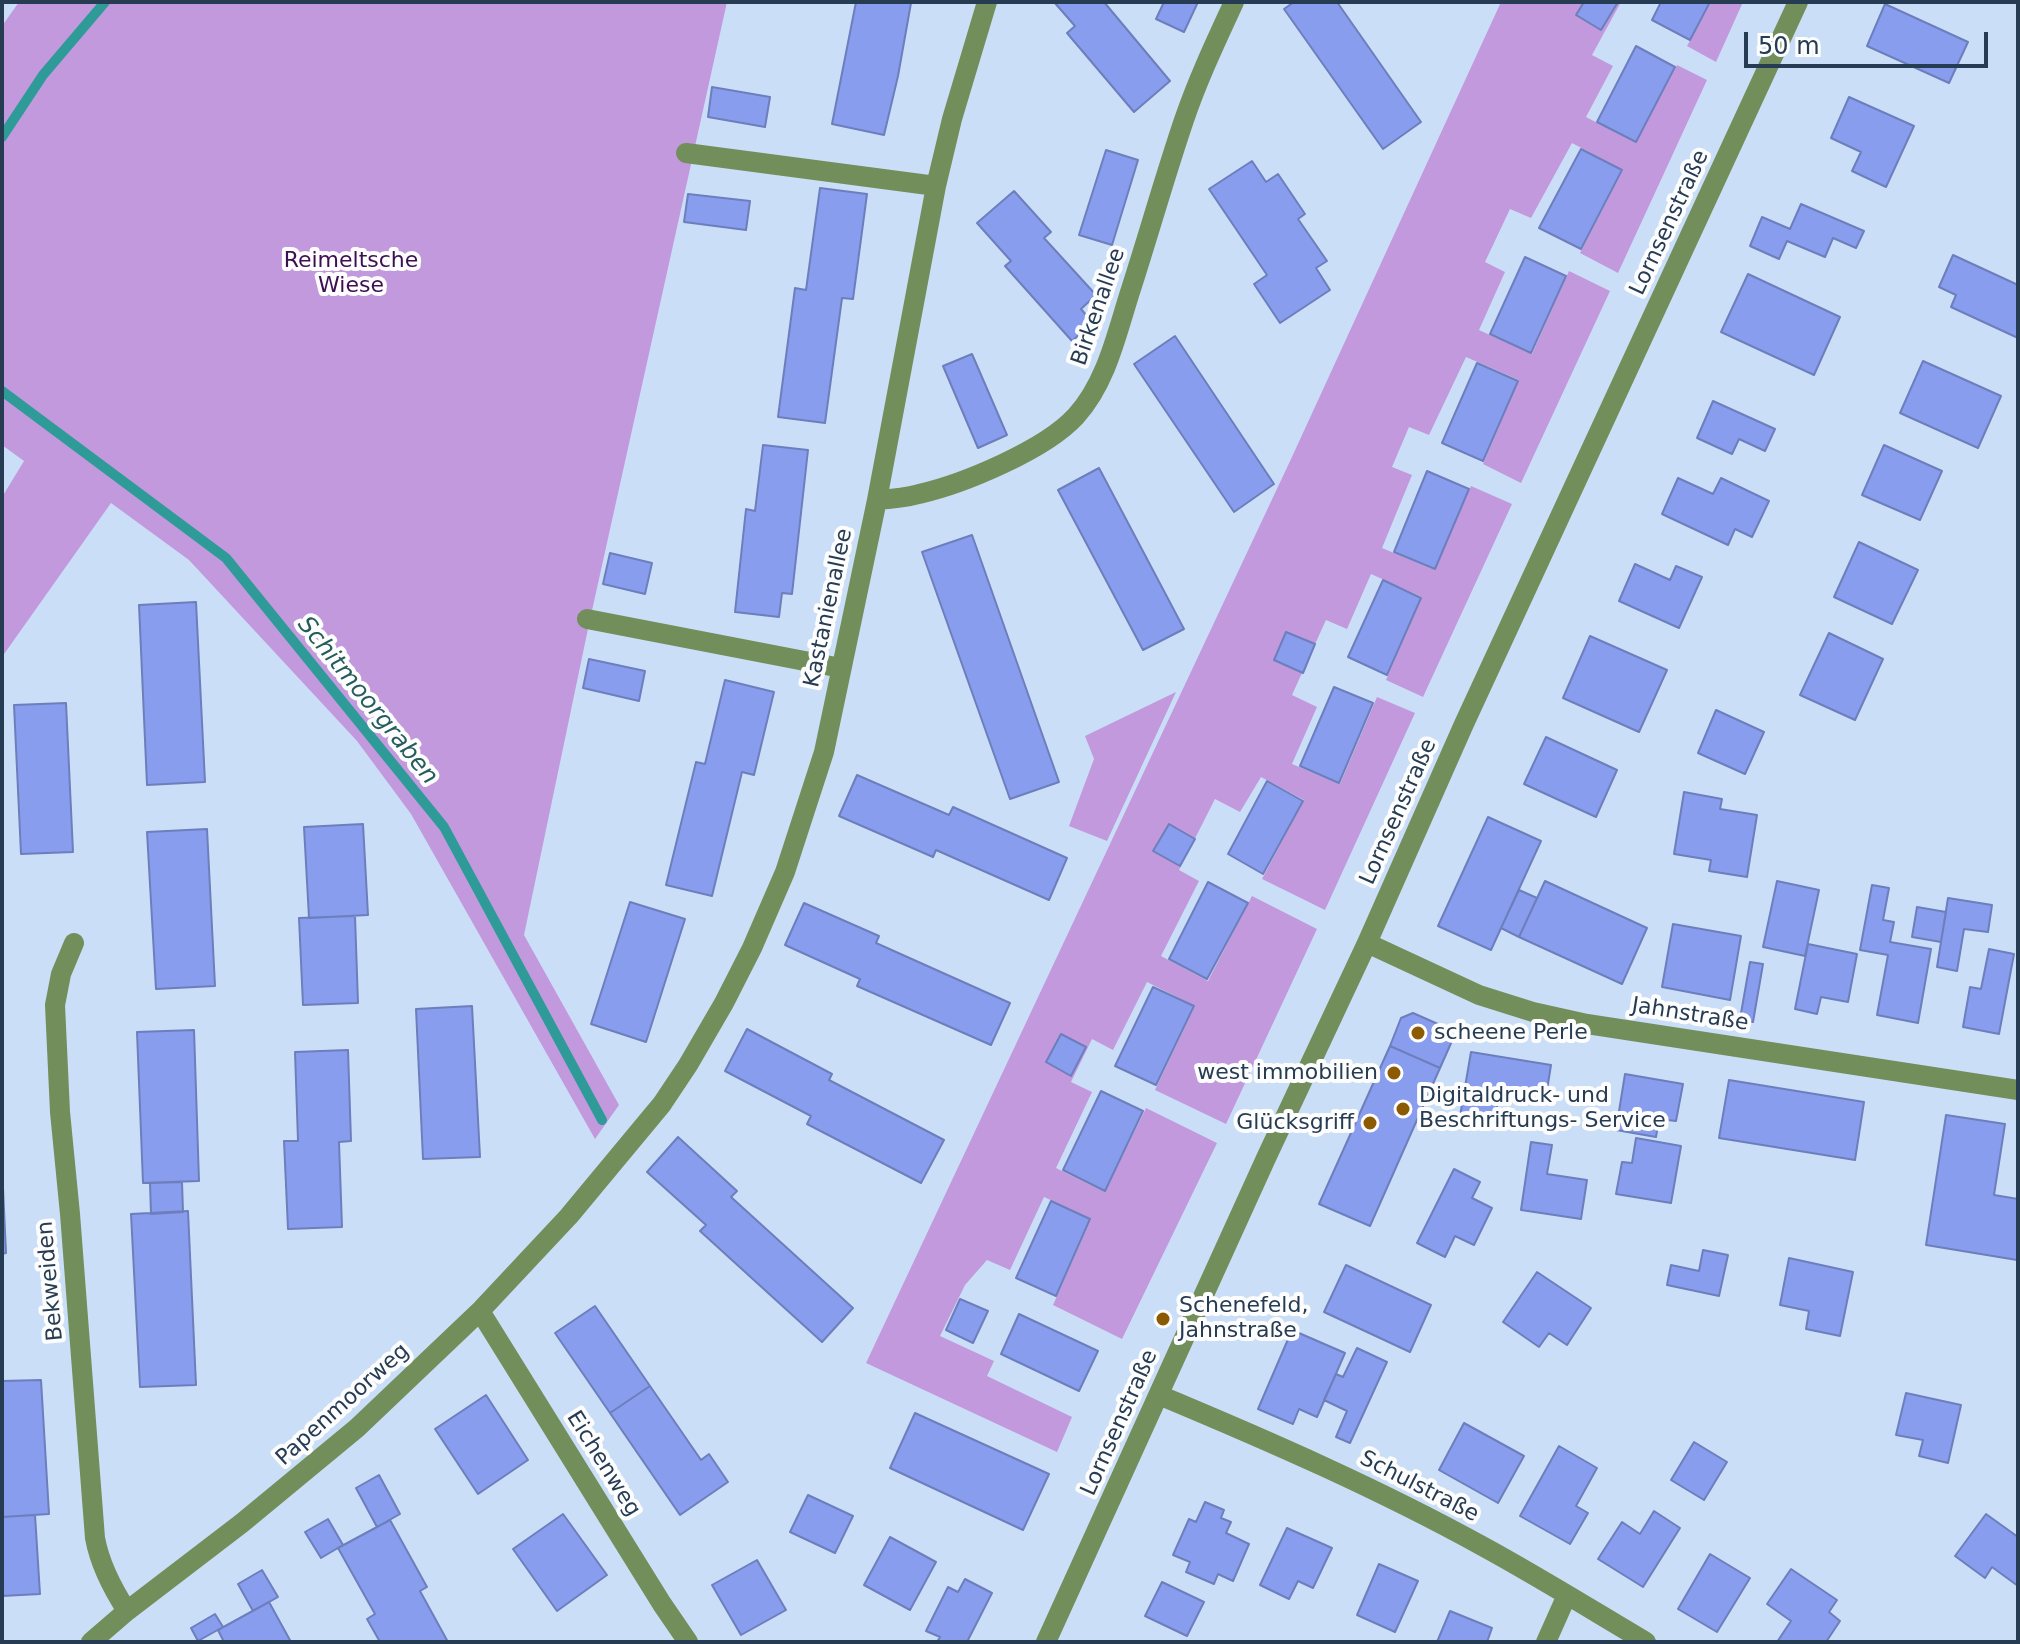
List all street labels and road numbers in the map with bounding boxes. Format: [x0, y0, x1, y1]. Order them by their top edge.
street label: Lornsenstraße [1625, 146, 1715, 300]
street label: Birkenallee [1067, 245, 1131, 369]
street label: Kastanienallee [799, 526, 859, 690]
street label: Lornsenstraße [1355, 735, 1443, 889]
street label: Jahnstraße [1630, 993, 1750, 1037]
street label: Bekweiden [33, 1220, 69, 1342]
street label: Papenmoorweg [271, 1338, 415, 1472]
street label: Lornsenstraße [1076, 1346, 1164, 1500]
street label: Eichenweg [560, 1407, 646, 1521]
street label: Schulstraße [1355, 1446, 1483, 1528]

